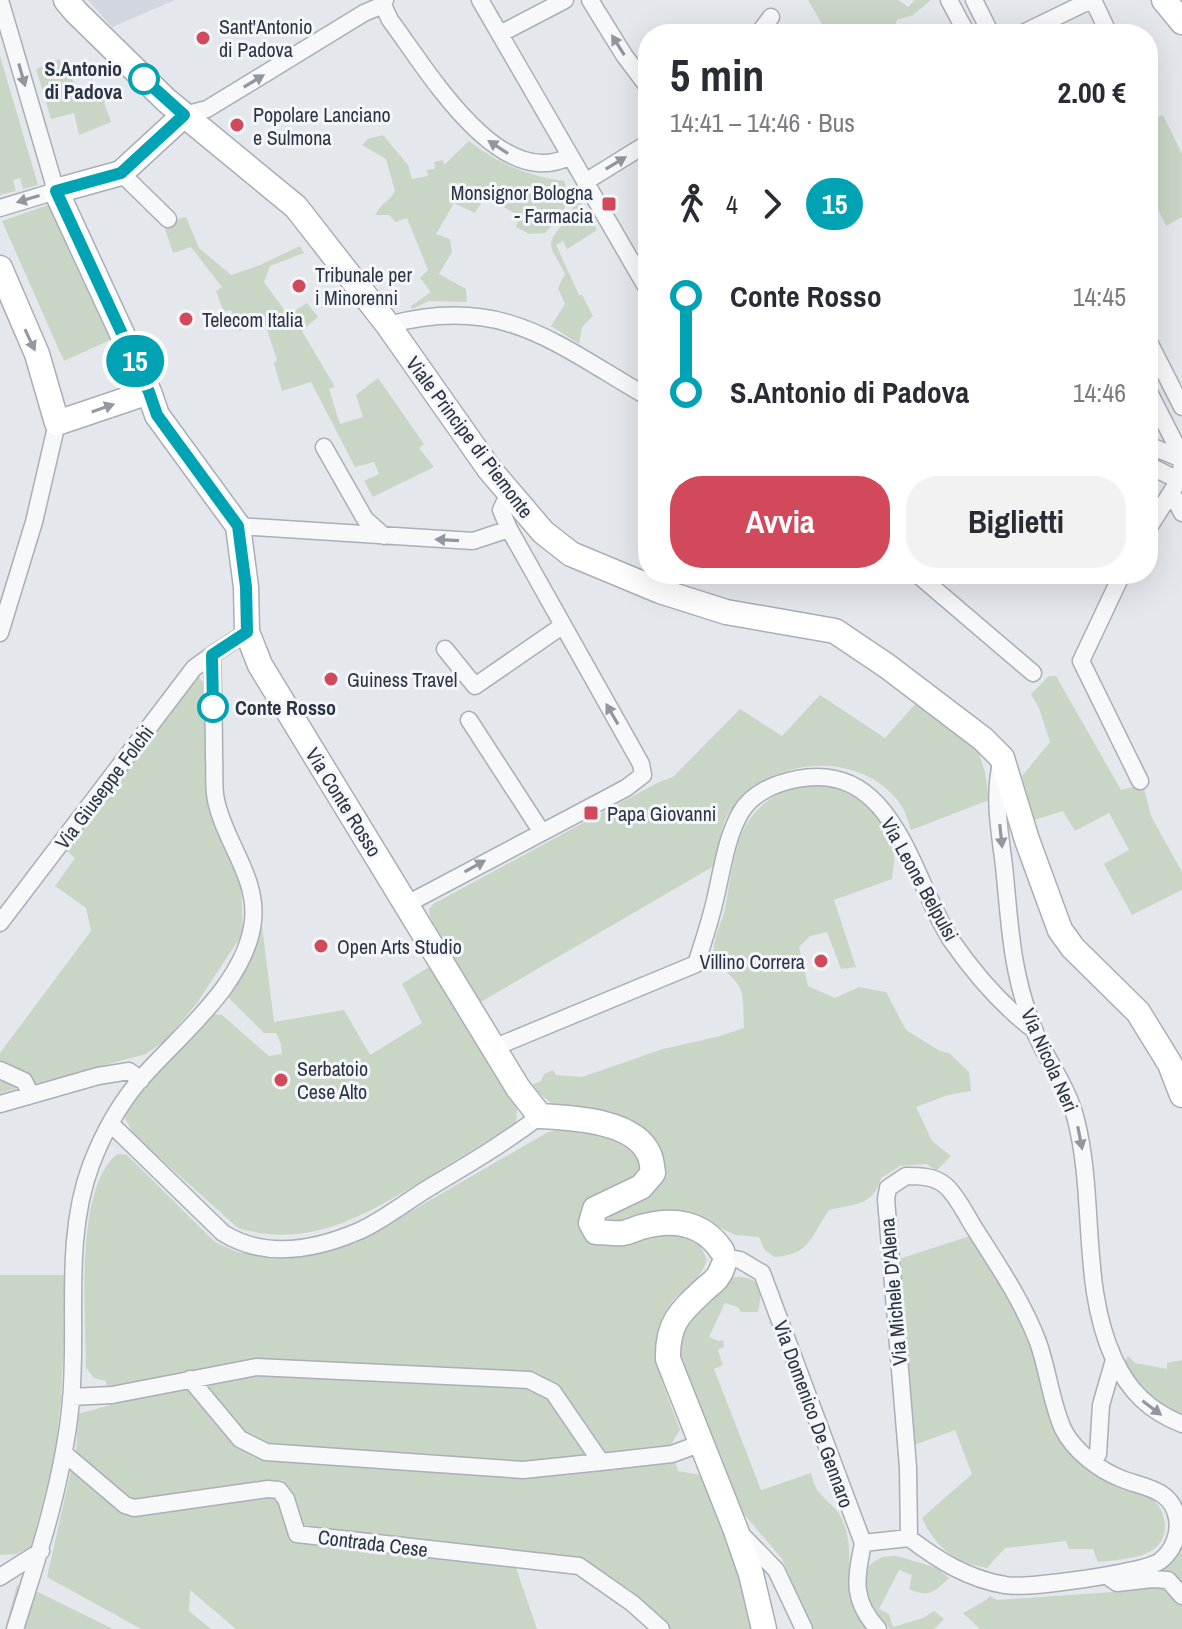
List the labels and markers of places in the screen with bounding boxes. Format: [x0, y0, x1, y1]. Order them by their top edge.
place label: Sant'Antonio di Padova [219, 13, 312, 63]
marker: Sant'Antonio di Padova [194, 29, 212, 47]
place label: S.Antonio di Padova [45, 55, 122, 105]
marker: S.Antonio di Padova [129, 64, 159, 94]
place label: Popolare Lanciano e Sulmona [253, 101, 391, 151]
marker: Popolare Lanciano e Sulmona [228, 116, 246, 134]
place label: Monsignor Bologna - Farmacia [451, 179, 593, 229]
marker: Monsignor Bologna - Farmacia [600, 195, 618, 213]
place label: Tribunale per i Minorenni [315, 261, 412, 311]
marker: Tribunale per i Minorenni [290, 277, 308, 295]
place label: Telecom Italia [202, 306, 303, 333]
marker: Telecom Italia [177, 310, 195, 328]
place label: Guiness Travel [347, 666, 457, 693]
marker: Guiness Travel [322, 670, 340, 688]
marker: Conte Rosso [198, 692, 228, 722]
place label: Conte Rosso [235, 694, 336, 721]
place label: Papa Giovanni [607, 800, 716, 827]
marker: Papa Giovanni [582, 804, 600, 822]
place label: Open Arts Studio [337, 933, 462, 960]
marker: Open Arts Studio [312, 937, 330, 955]
place label: Villino Correra [700, 948, 805, 975]
marker: Villino Correra [812, 952, 830, 970]
place label: Serbatoio Cese Alto [297, 1055, 368, 1105]
marker: Serbatoio Cese Alto [272, 1071, 290, 1089]

